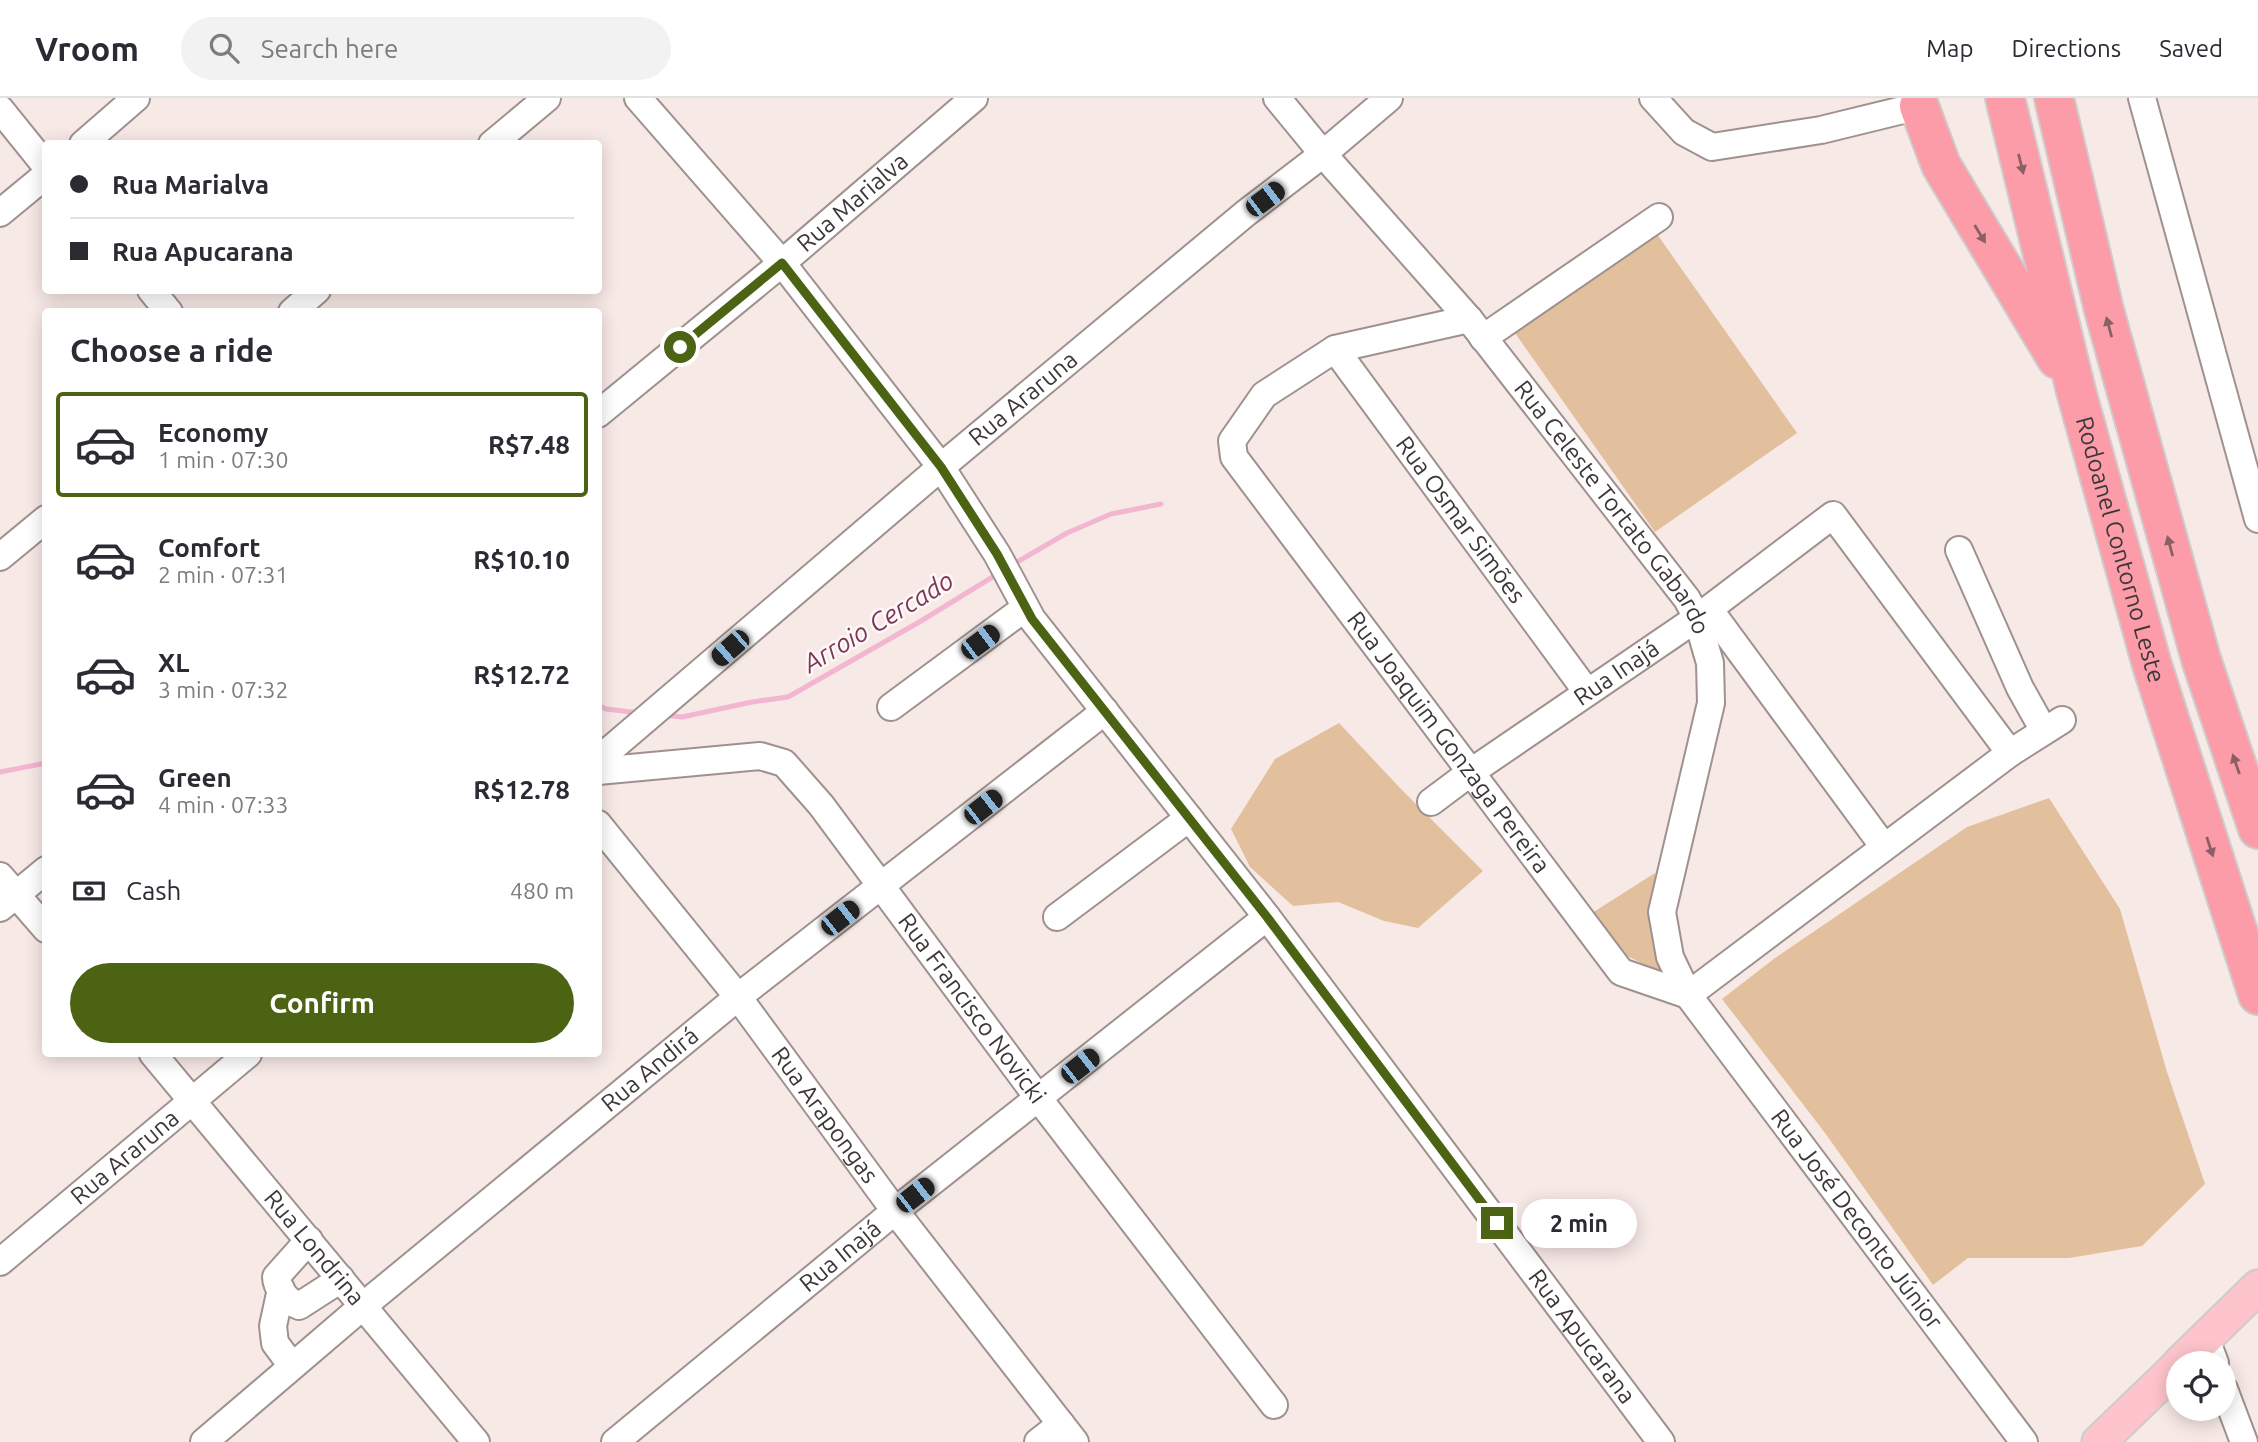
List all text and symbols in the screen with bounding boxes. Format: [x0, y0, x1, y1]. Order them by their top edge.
search box [181, 17, 671, 80]
icon: search [205, 29, 243, 67]
text: Vroom [35, 30, 139, 67]
text: Search here [261, 34, 398, 63]
text: Map [1926, 35, 1973, 62]
text: Directions [2011, 35, 2121, 62]
text: Saved [2159, 35, 2223, 62]
street label: Rua Marialva [791, 147, 913, 257]
one-way arrow [2016, 153, 2027, 175]
text: Rua Marialva [112, 170, 269, 199]
car [1242, 178, 1289, 220]
one-way arrow [1974, 224, 1987, 243]
text: Rua Apucarana [112, 237, 294, 266]
one-way arrow [2103, 316, 2114, 338]
route start [664, 331, 696, 363]
text: Choose a ride [70, 332, 273, 368]
street label: Rua Araruna [963, 345, 1082, 451]
street label: Rua Celeste Tortato Gabardo [1509, 375, 1715, 637]
icon: car [74, 413, 137, 476]
street label: Rodoanel Contorno Leste [2071, 413, 2171, 686]
text: Economy [158, 418, 268, 447]
text: R$7.48 [488, 430, 570, 459]
street label: Rua Osmar Simões [1391, 431, 1531, 608]
text: 1 min · 07:30 [158, 447, 289, 472]
icon: car [74, 528, 137, 591]
text: Comfort [158, 533, 261, 562]
one-way arrow [2164, 535, 2175, 557]
text: R$10.10 [473, 545, 570, 574]
text: 2 min · 07:31 [158, 562, 289, 587]
water label: Arroio Cercado [796, 565, 958, 679]
street label: Rua Joaquim Gonzaga Pereira [1342, 606, 1556, 878]
car [957, 621, 1004, 663]
car [708, 626, 753, 670]
street label: Rua Inajá [1569, 634, 1664, 711]
icon: car [74, 643, 137, 706]
text: XL [158, 648, 189, 677]
text: R$12.72 [473, 660, 570, 689]
text: 3 min · 07:32 [158, 677, 289, 702]
one-way arrow [2230, 753, 2241, 774]
icon: car [74, 758, 137, 821]
text: Green [158, 763, 232, 792]
text: R$12.78 [473, 775, 570, 804]
car [960, 786, 1007, 828]
text: 4 min · 07:33 [158, 792, 289, 817]
one-way arrow [2206, 837, 2216, 858]
icon: cash [70, 872, 108, 910]
text: Cash [126, 876, 181, 905]
text: 480 m [510, 878, 574, 903]
car [817, 897, 864, 939]
street label: Rua Francisco Novicki [893, 908, 1052, 1109]
button: Confirm [70, 963, 574, 1043]
street label: Rua Andirá [596, 1022, 703, 1117]
street label: Rua Arapongas [766, 1042, 884, 1188]
car [1057, 1045, 1104, 1087]
street label: Rua Araruna [65, 1104, 184, 1210]
street label: Rua José Deconto Júnior [1766, 1104, 1948, 1334]
car [892, 1174, 939, 1216]
street label: Rua Londrina [259, 1184, 370, 1310]
callout: 2 min [1522, 1198, 1637, 1248]
route end [1481, 1207, 1513, 1239]
text: 2 min [1550, 1211, 1608, 1236]
street label: Rua Inajá [794, 1215, 886, 1297]
street label: Rua Apucarana [1523, 1264, 1641, 1409]
map controls [2166, 1351, 2236, 1421]
button: locate [2166, 1351, 2236, 1421]

